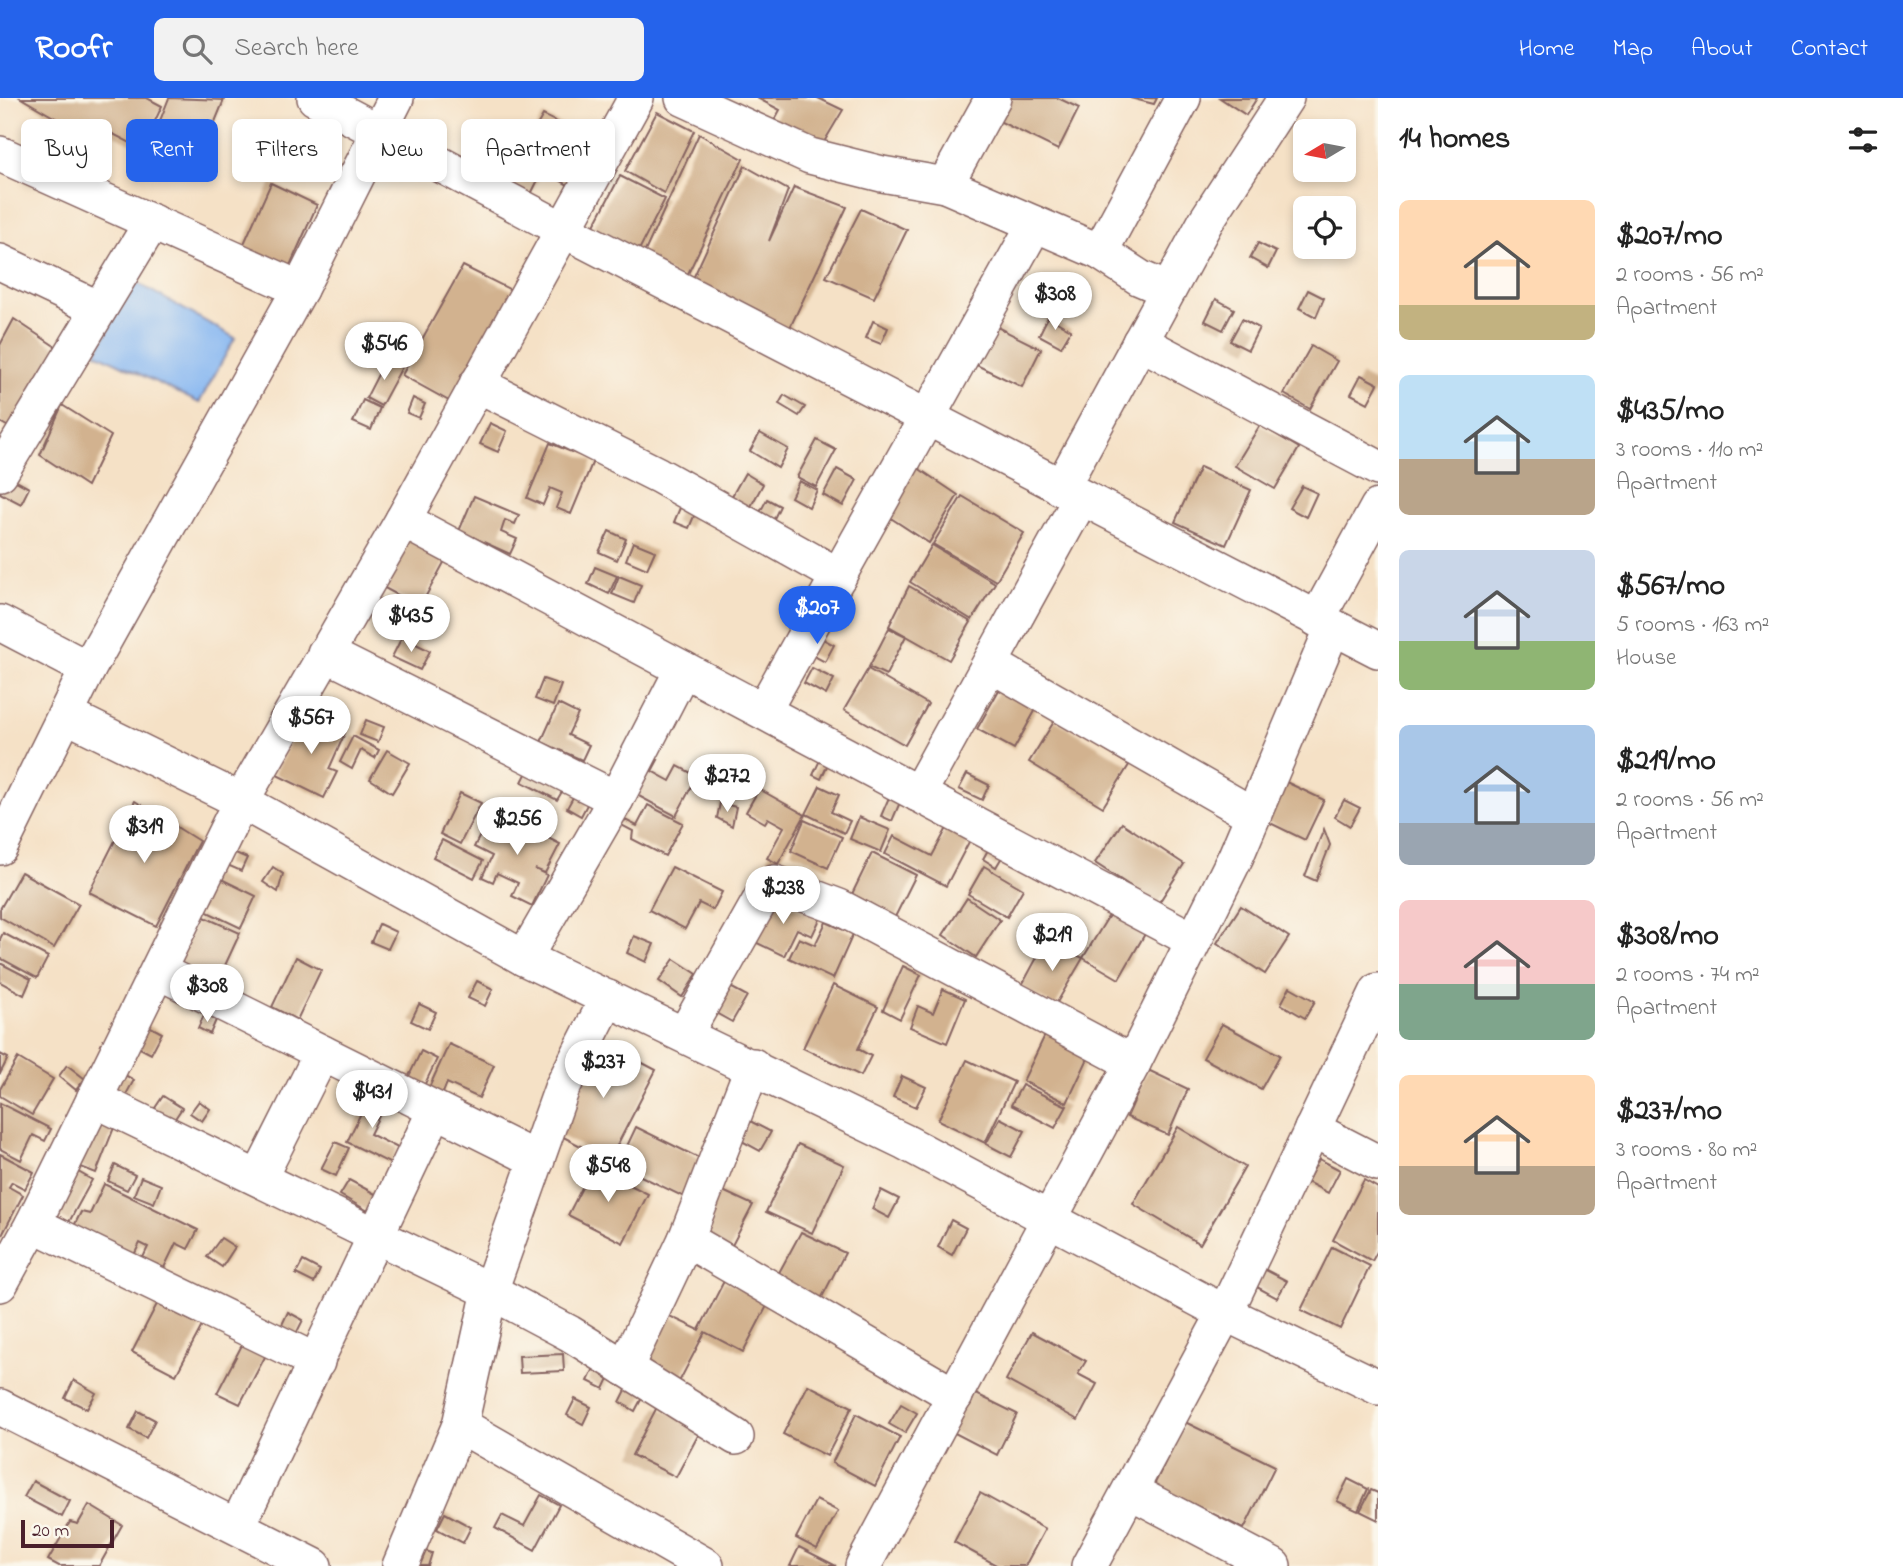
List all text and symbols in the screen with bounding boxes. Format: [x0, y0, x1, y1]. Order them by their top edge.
search box [154, 18, 644, 81]
text: Roofr [35, 25, 112, 73]
icon: search [178, 30, 216, 68]
text: Search here [234, 30, 359, 68]
text: Home [1519, 32, 1575, 67]
text: Map [1613, 32, 1653, 67]
text: About [1691, 32, 1753, 67]
text: Contact [1791, 32, 1868, 67]
text: 14 homes [1399, 118, 1510, 162]
chip: Buy [21, 119, 112, 182]
chip: Rent [126, 119, 218, 182]
chip: Filters [232, 119, 342, 182]
chip: New [356, 119, 447, 182]
chip: Apartment [461, 119, 615, 182]
north arrow [1293, 119, 1356, 182]
map controls [1293, 119, 1356, 259]
icon: filters [1844, 121, 1882, 159]
button: locate [1293, 196, 1356, 259]
text: $207/mo [1616, 215, 1723, 259]
icon: home [1455, 228, 1539, 312]
text: 2 rooms · 56 m² [1616, 259, 1764, 292]
pin: $308 [1014, 272, 1096, 332]
text: $308 [1034, 278, 1076, 311]
text: Apartment [1616, 292, 1717, 325]
pin: $546 [343, 322, 425, 382]
text: $546 [361, 328, 407, 361]
text: $435/mo [1616, 390, 1724, 434]
icon: home [1455, 403, 1539, 487]
text: 3 rooms · 110 m² [1616, 434, 1763, 467]
text: Apartment [1616, 467, 1717, 500]
text: $567/mo [1616, 565, 1725, 609]
icon: home [1455, 578, 1539, 662]
pin: $207 [776, 587, 858, 646]
text: $207 [795, 592, 839, 625]
pin: $435 [370, 594, 452, 654]
text: $435 [388, 600, 434, 633]
text: 5 rooms · 163 m² [1616, 609, 1769, 642]
text: House [1616, 642, 1676, 675]
pin: $567 [270, 696, 352, 756]
text: $567 [288, 702, 334, 735]
text: $219/mo [1616, 740, 1716, 784]
icon: home [1455, 753, 1539, 837]
pin: $272 [686, 754, 768, 814]
text: $272 [704, 760, 750, 793]
text: 2 rooms · 56 m² [1616, 784, 1764, 817]
pin: $256 [476, 798, 558, 857]
text: $256 [493, 803, 541, 836]
pin: $319 [103, 806, 185, 865]
text: $319 [125, 811, 163, 844]
text: Apartment [1616, 817, 1717, 850]
pin: $238 [742, 866, 824, 926]
text: $238 [761, 872, 805, 905]
pin: $219 [1011, 914, 1093, 973]
text: $308/mo [1616, 915, 1719, 959]
text: $219 [1032, 919, 1072, 952]
icon: home [1455, 928, 1539, 1012]
text: 2 rooms · 74 m² [1616, 959, 1760, 992]
pin: $308 [166, 964, 248, 1024]
text: $308 [186, 970, 228, 1003]
text: Apartment [1616, 992, 1717, 1025]
pin: $237 [562, 1040, 644, 1100]
text: $237 [581, 1046, 625, 1079]
pin: $431 [331, 1070, 413, 1130]
text: $431 [352, 1076, 392, 1109]
text: $237/mo [1616, 1090, 1722, 1134]
icon: home [1455, 1103, 1539, 1187]
text: 3 rooms · 80 m² [1616, 1134, 1757, 1167]
pin: $548 [567, 1144, 649, 1204]
text: $548 [585, 1150, 631, 1183]
text: Apartment [1616, 1167, 1717, 1200]
scale bar [21, 1517, 114, 1549]
text: 20 m [32, 1518, 69, 1545]

